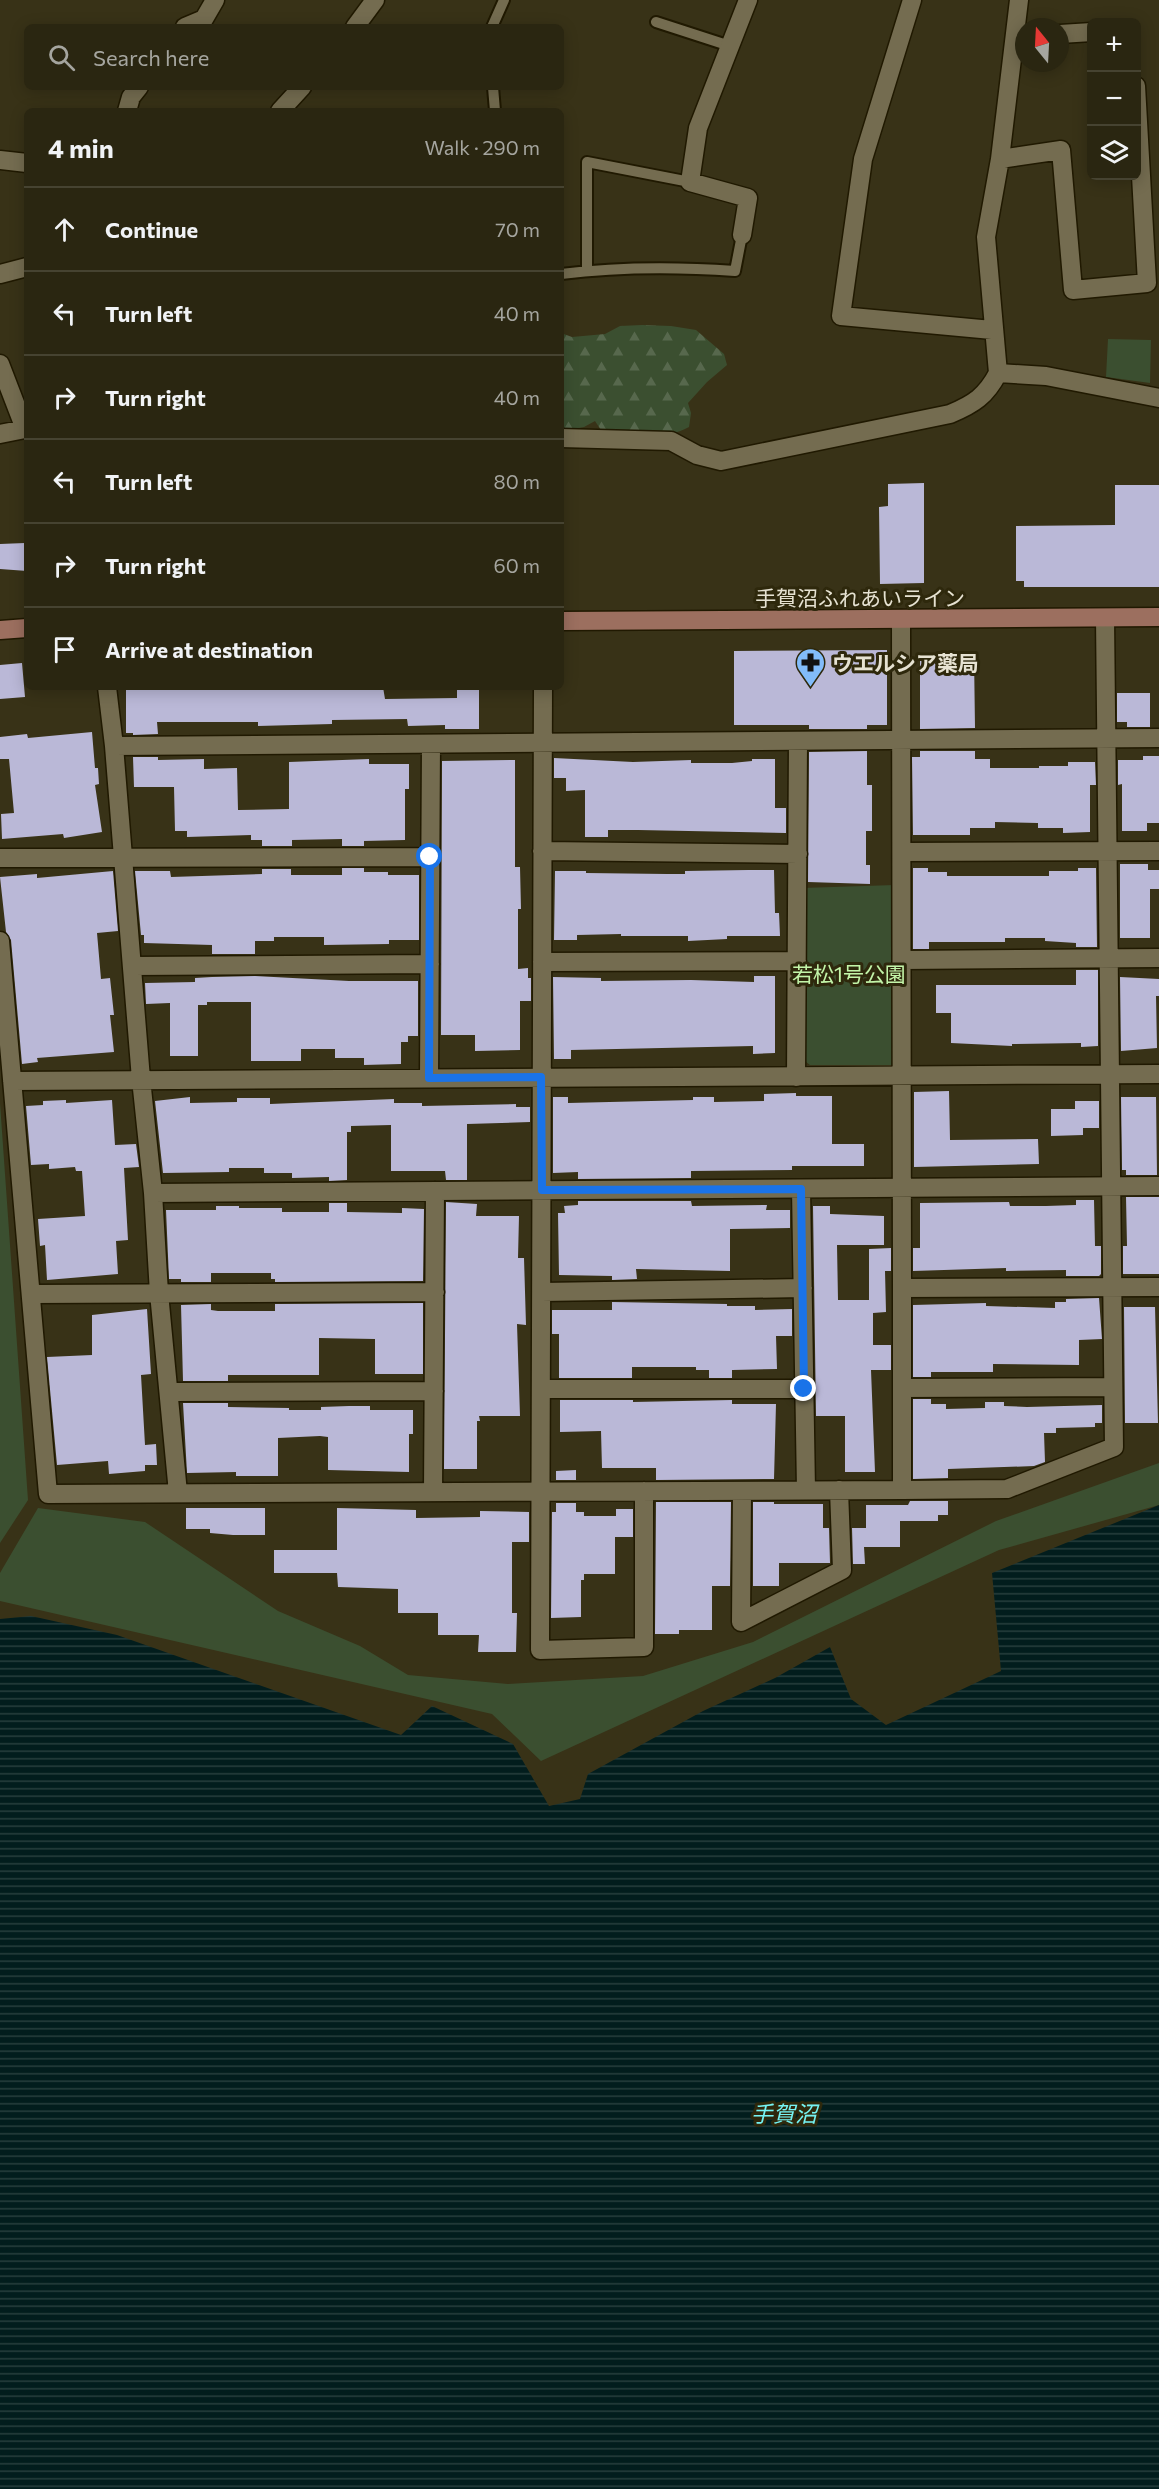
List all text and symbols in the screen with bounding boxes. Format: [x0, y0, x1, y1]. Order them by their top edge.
north arrow [1015, 18, 1069, 72]
map controls [1087, 18, 1141, 180]
button: + [1087, 18, 1141, 72]
search box [24, 24, 564, 90]
icon: search [45, 41, 78, 74]
text: Search here [93, 44, 209, 71]
button: − [1087, 72, 1141, 126]
button: layers [1087, 126, 1141, 180]
text: 4 min [48, 132, 114, 163]
text: Walk · 290 m [424, 135, 540, 159]
icon: ahead [48, 213, 81, 246]
text: Continue [105, 216, 198, 243]
text: 70 m [495, 217, 540, 241]
icon: left [48, 297, 81, 330]
text: Turn left [105, 300, 192, 327]
text: 40 m [494, 301, 540, 325]
icon: right [48, 381, 81, 414]
text: Turn right [105, 384, 206, 411]
text: 40 m [494, 385, 540, 409]
icon: left [48, 465, 81, 498]
text: Turn left [105, 468, 192, 495]
text: 80 m [494, 469, 540, 493]
icon: right [48, 549, 81, 582]
text: Turn right [105, 552, 206, 579]
text: 60 m [494, 553, 540, 577]
street label: 手賀沼ふれあいライン [755, 585, 965, 610]
icon: arrive [48, 633, 81, 666]
text: Arrive at destination [105, 636, 313, 663]
pharmacy icon: ウエルシア薬局 [795, 646, 827, 688]
place label: ウエルシア薬局 [832, 650, 979, 675]
route start [416, 843, 442, 869]
park label: 若松1号公園 [792, 961, 906, 986]
route end [790, 1375, 816, 1401]
water label: 手賀沼 [751, 2100, 820, 2127]

